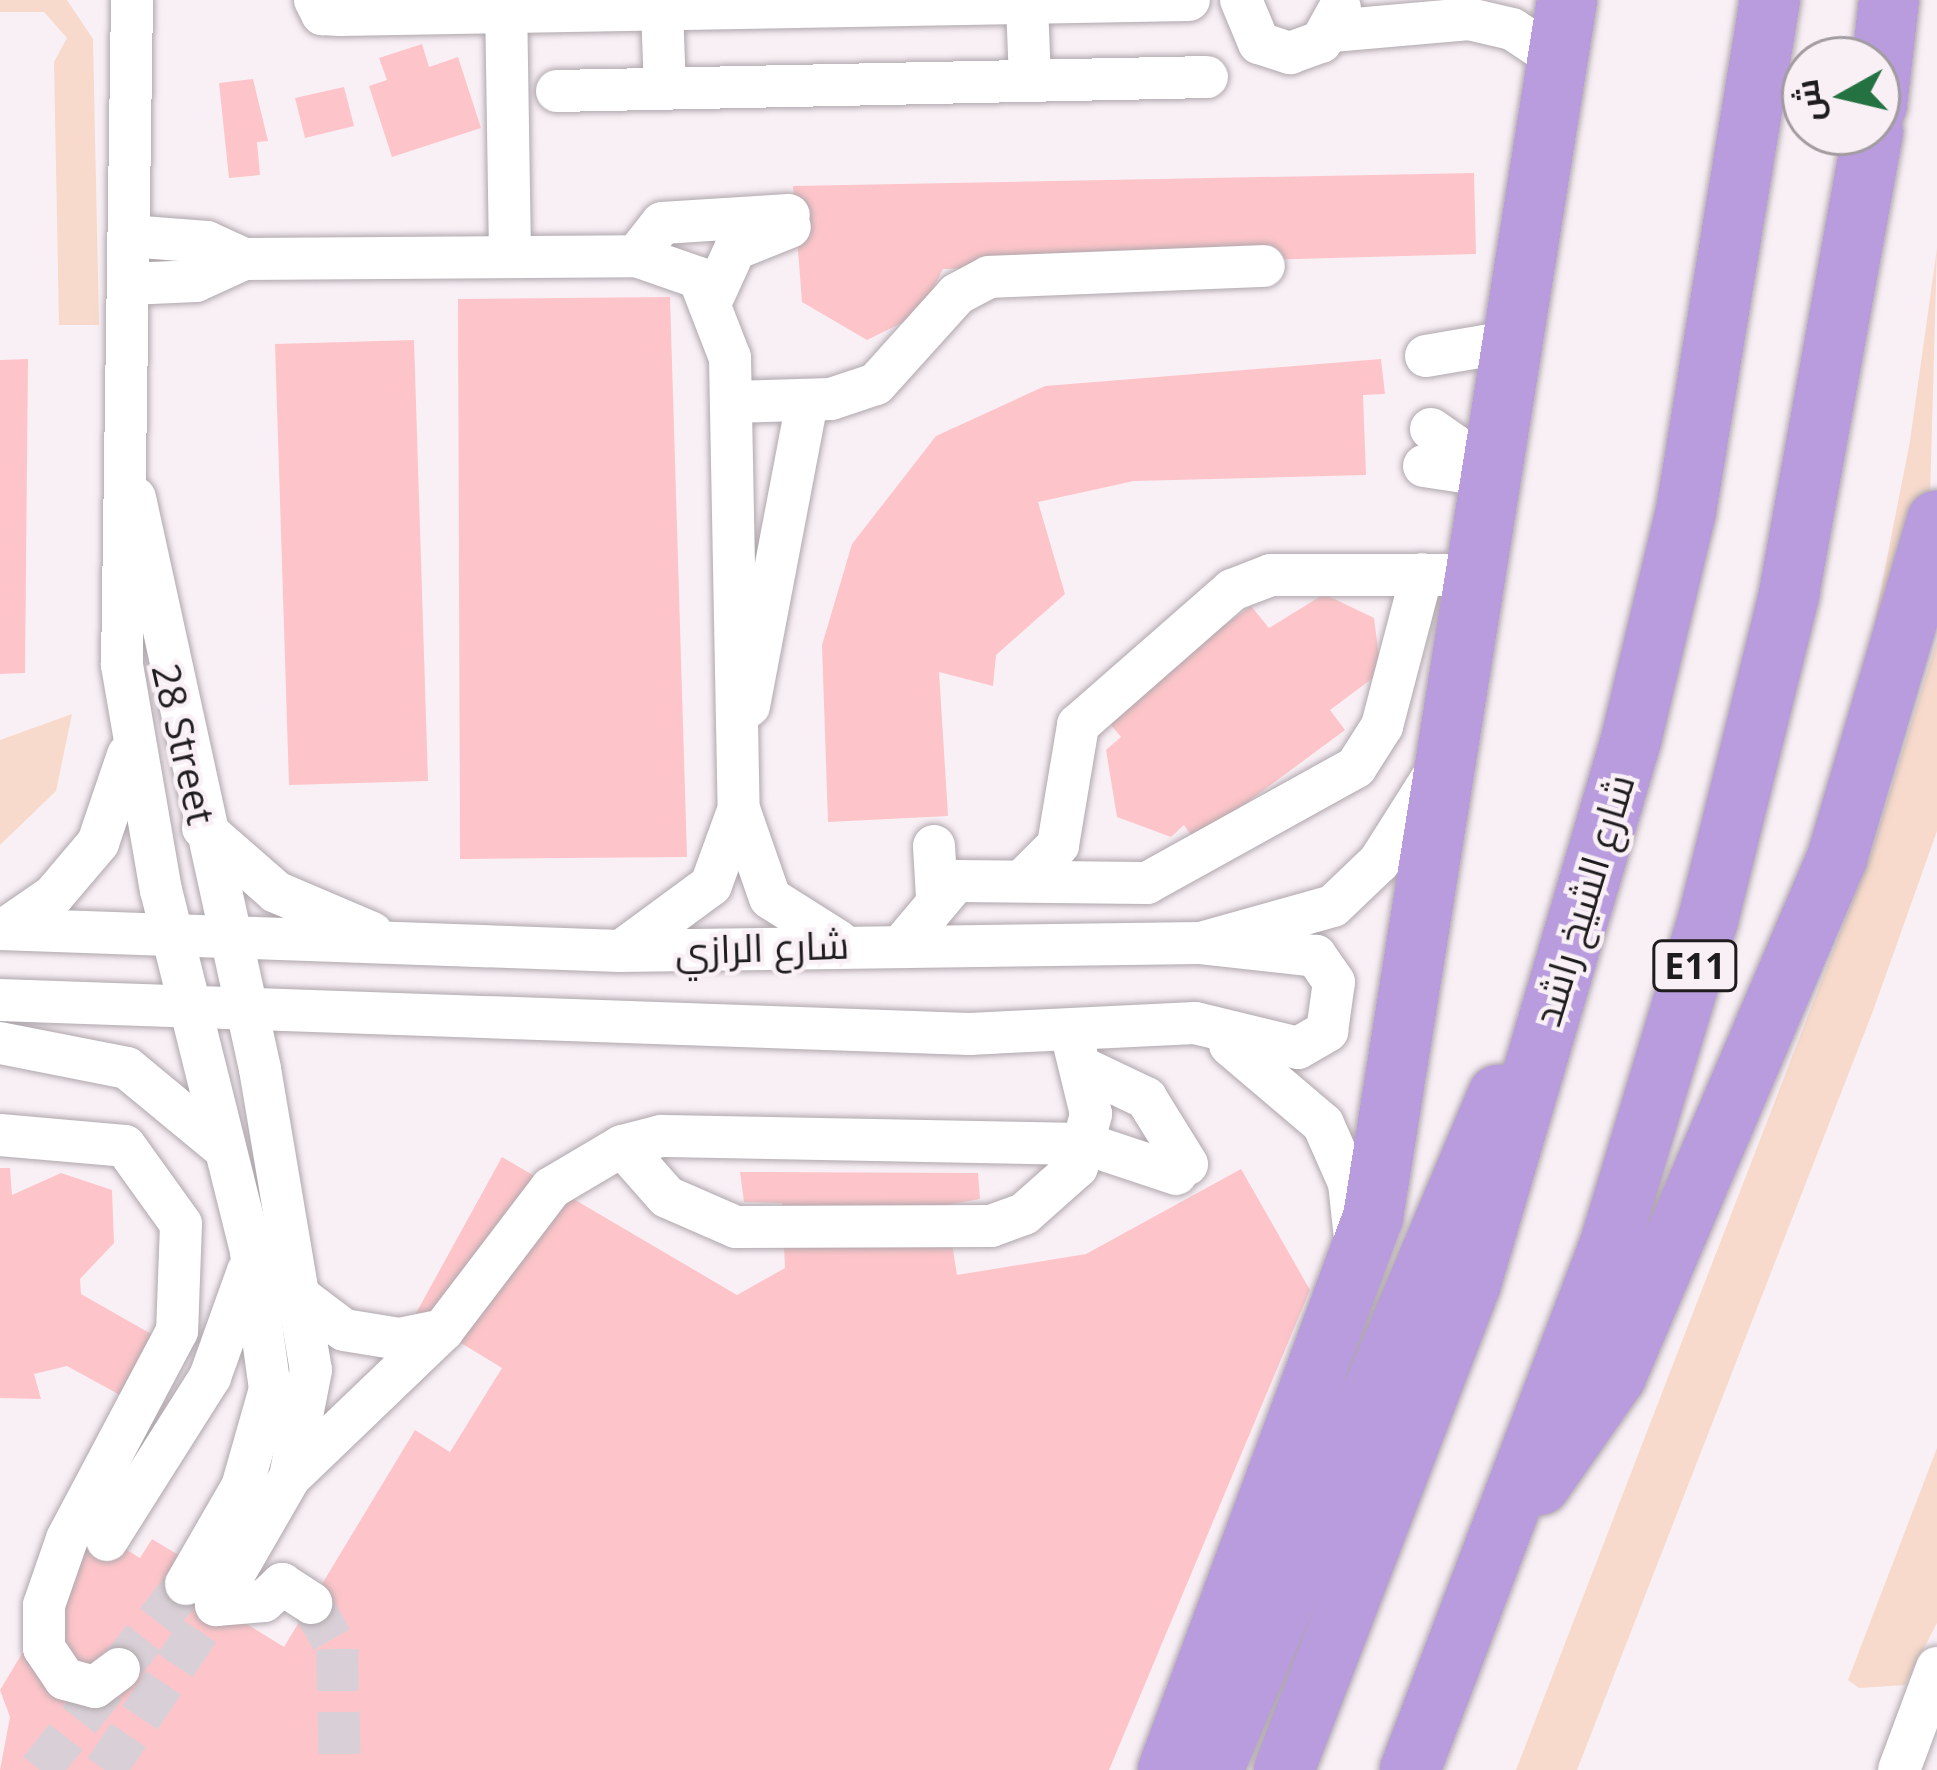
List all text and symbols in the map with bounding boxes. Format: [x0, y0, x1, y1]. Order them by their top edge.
north arrow [1781, 36, 1901, 156]
text: ش [1783, 77, 1833, 125]
street label: 28 Street [143, 659, 225, 829]
street label: شارع الشيخ راشد [1523, 769, 1643, 1031]
street label: شارع الرازي [674, 921, 850, 973]
road number: E11 [1650, 936, 1740, 996]

